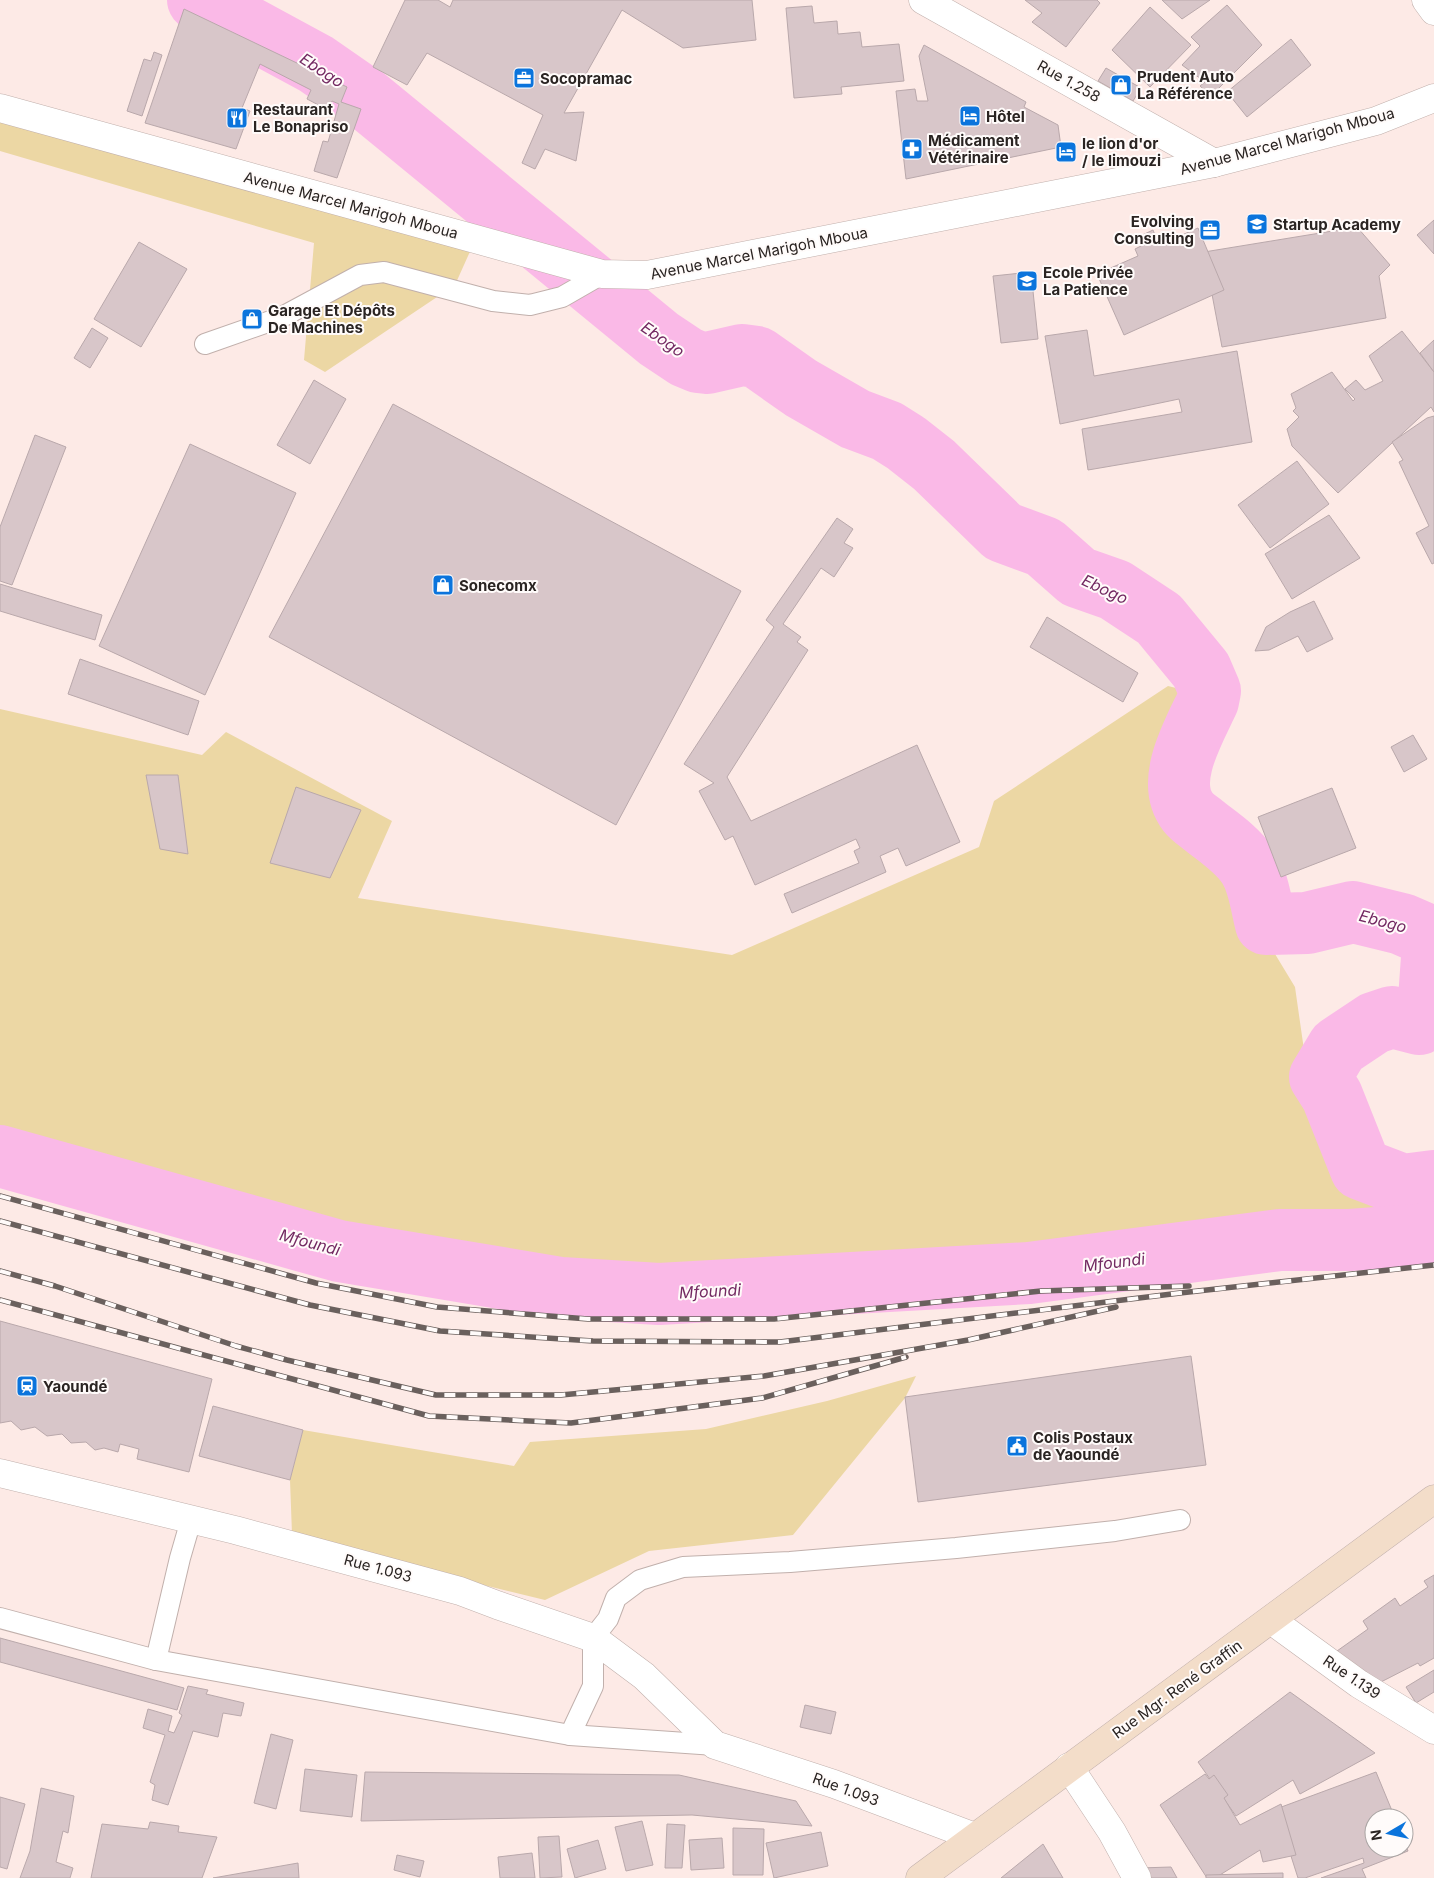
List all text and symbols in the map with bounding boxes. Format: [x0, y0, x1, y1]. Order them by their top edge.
water label: Ebogo [296, 48, 348, 92]
street label: Rue 1.258 [1034, 56, 1104, 106]
office icon: Socopramac [512, 66, 536, 90]
place label: Prudent Auto La Référence [1137, 67, 1234, 103]
place label: Socopramac [540, 69, 633, 88]
shop icon: Prudent Auto La Référence [1109, 73, 1133, 97]
place label: Restaurant Le Bonapriso [253, 100, 348, 136]
street label: Avenue Marcel Marigoh Mboua [1178, 103, 1396, 179]
hotel icon: Hôtel [958, 104, 982, 128]
restaurant icon: Restaurant Le Bonapriso [225, 106, 249, 130]
place label: Hôtel [986, 107, 1025, 126]
place label: Médicament Vétérinaire [928, 131, 1020, 167]
place label: le lion d'or / le limouzi [1082, 134, 1161, 170]
pharmacy icon: Médicament Vétérinaire [900, 137, 924, 161]
hotel icon: le lion d'or / le limouzi [1054, 140, 1078, 164]
street label: Avenue Marcel Marigoh Mboua [242, 167, 460, 243]
place label: Evolving Consulting [1114, 212, 1194, 248]
school or university icon: Startup Academy [1245, 212, 1269, 236]
place label: Startup Academy [1273, 215, 1401, 234]
office icon: Evolving Consulting [1198, 218, 1222, 242]
street label: Avenue Marcel Marigoh Mboua [649, 223, 869, 283]
place label: Ecole Privée La Patience [1043, 263, 1133, 299]
school or university icon: Ecole Privée La Patience [1015, 269, 1039, 293]
place label: Garage Et Dépôts De Machines [268, 301, 395, 337]
shop icon: Garage Et Dépôts De Machines [240, 307, 264, 331]
water label: Ebogo [637, 317, 689, 361]
water label: Ebogo [1079, 570, 1131, 608]
shop icon: Sonecomx [431, 573, 455, 597]
place label: Sonecomx [459, 576, 537, 595]
water label: Ebogo [1357, 905, 1409, 937]
water label: Mfoundi [277, 1224, 344, 1260]
water label: Mfoundi [1082, 1248, 1147, 1276]
water label: Mfoundi [678, 1279, 743, 1303]
station icon: Yaoundé [15, 1374, 39, 1398]
place label: Yaoundé [43, 1377, 107, 1396]
place label: Colis Postaux de Yaoundé [1033, 1428, 1133, 1464]
public building icon: Colis Postaux de Yaoundé [1005, 1434, 1029, 1458]
street label: Rue 1.093 [342, 1550, 414, 1586]
street label: Rue Mgr. René Graffin [1108, 1636, 1246, 1742]
street label: Rue 1.139 [1320, 1651, 1384, 1703]
street label: Rue 1.093 [810, 1768, 882, 1810]
north arrow [1364, 1808, 1414, 1858]
text: N [1366, 1829, 1385, 1842]

